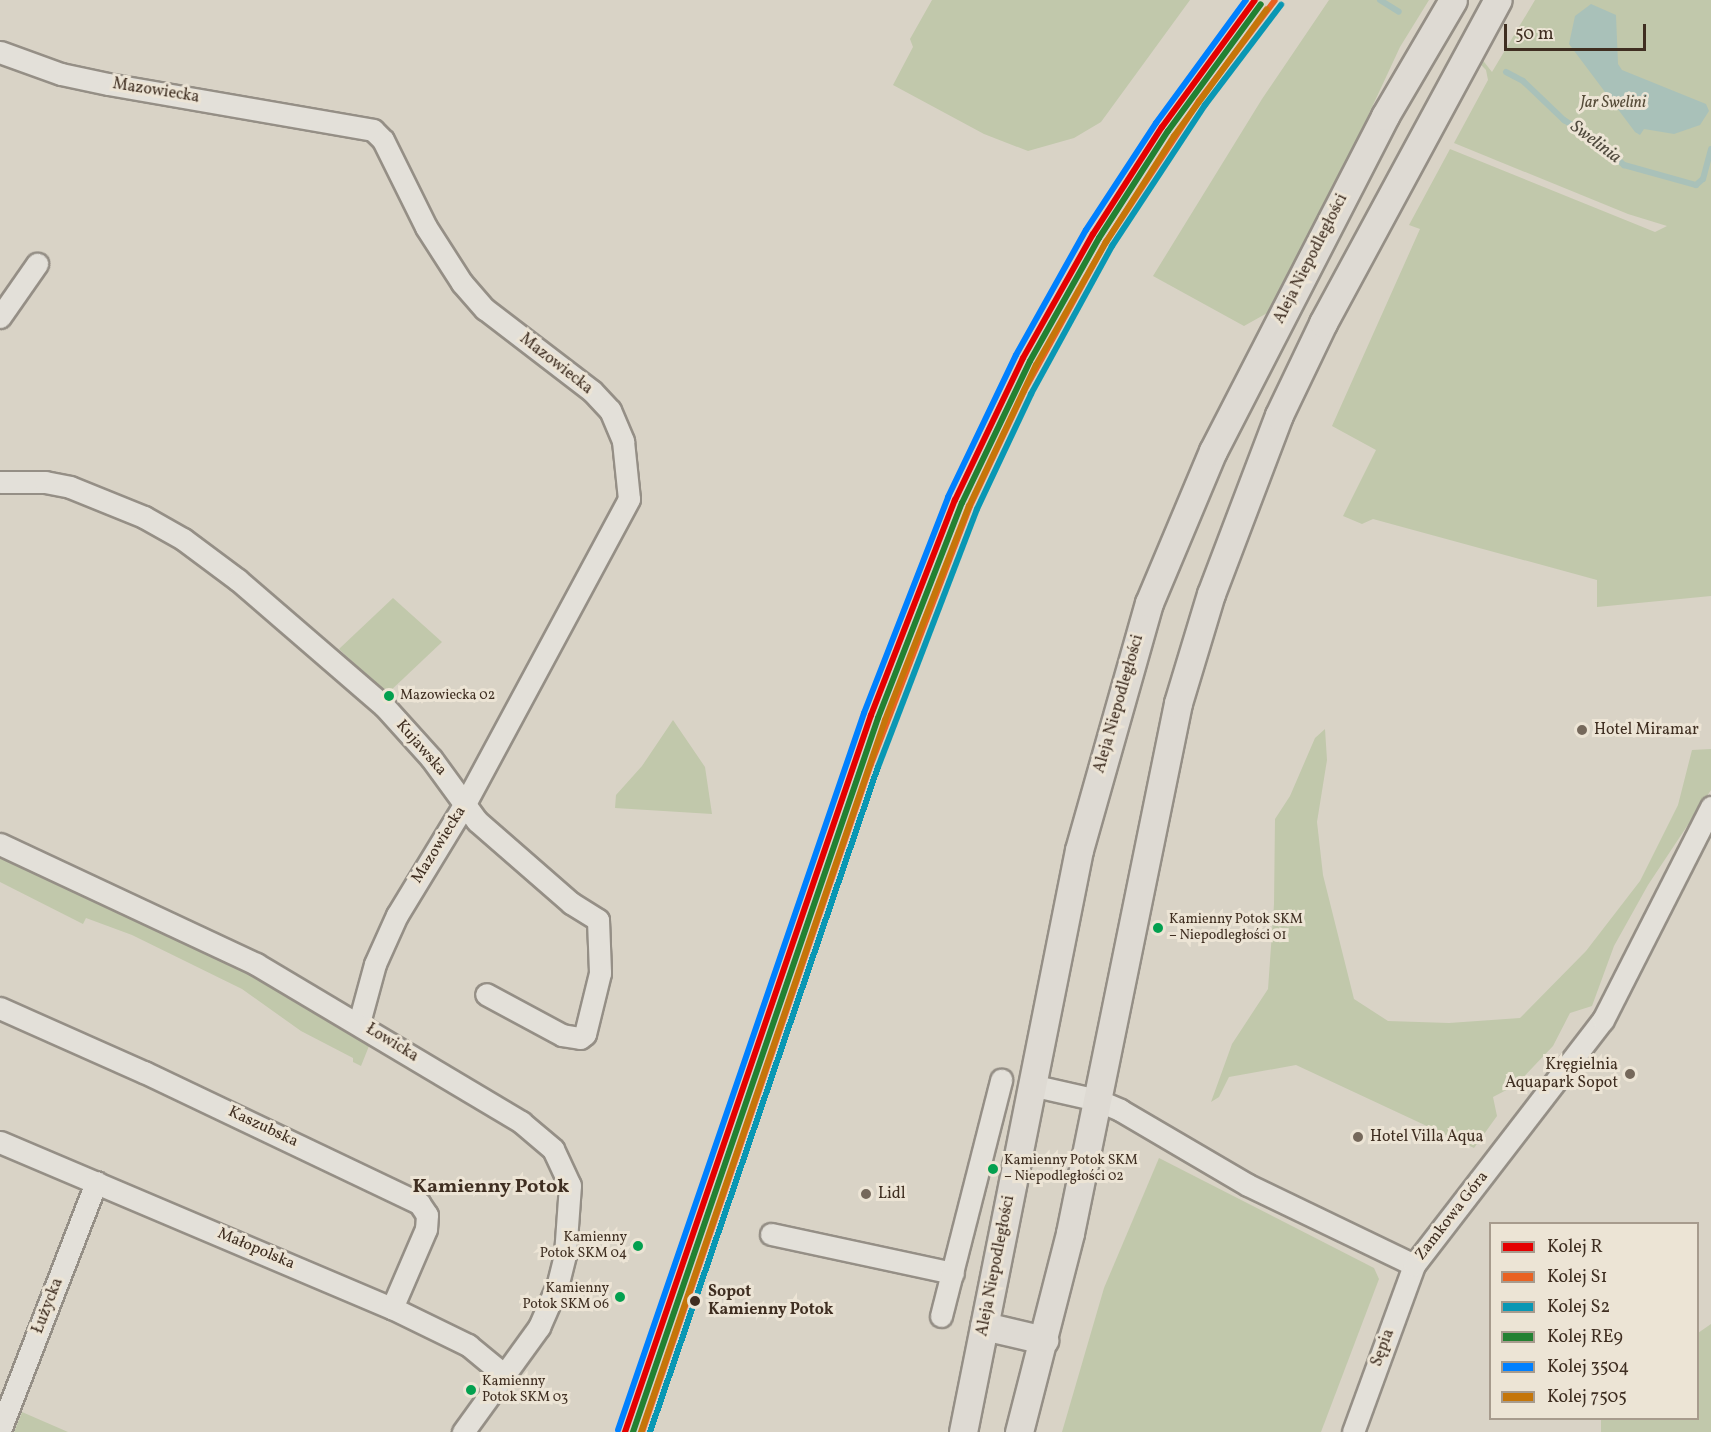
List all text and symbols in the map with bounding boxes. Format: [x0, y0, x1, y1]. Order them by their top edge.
scale bar [1507, 12, 1650, 50]
text: 50 m [1515, 22, 1554, 47]
street label: Mazowiecka [111, 75, 201, 107]
park label: Jar Swelini [1580, 93, 1646, 113]
water label: Swelinia [1565, 117, 1625, 169]
street label: Aleja Niepodległości [1270, 191, 1352, 327]
street label: Mazowiecka [516, 330, 596, 398]
street label: Aleja Niepodległości [1090, 633, 1148, 775]
place label: Mazowiecka 02 [400, 688, 495, 704]
marker: Mazowiecka 02 [383, 690, 395, 702]
street label: Kujawska [392, 716, 450, 780]
place label: Hotel Miramar [1594, 720, 1699, 740]
marker: Hotel Miramar [1575, 723, 1589, 737]
street label: Mazowiecka [408, 803, 470, 887]
place label: Kamienny Potok SKM – Niepodległości 01 [1169, 912, 1303, 945]
marker: Kamienny Potok SKM – Niepodległości 01 [1152, 922, 1164, 934]
street label: Łowicka [362, 1020, 422, 1066]
place label: Kręgielnia Aquapark Sopot [1505, 1055, 1618, 1093]
marker: Kręgielnia Aquapark Sopot [1623, 1067, 1637, 1081]
street label: Kaszubska [225, 1102, 301, 1152]
place label: Hotel Villa Aqua [1370, 1127, 1484, 1147]
marker: Hotel Villa Aqua [1351, 1130, 1365, 1144]
place label: Kamienny Potok SKM – Niepodległości 02 [1004, 1153, 1138, 1186]
marker: Kamienny Potok SKM – Niepodległości 02 [987, 1163, 999, 1175]
street label: Zamkowa Góra [1411, 1168, 1493, 1264]
district label: Kamienny Potok [412, 1175, 570, 1199]
place label: Lidl [878, 1184, 906, 1204]
marker: Lidl [859, 1187, 873, 1201]
street label: Aleja Niepodległości [973, 1194, 1019, 1338]
legend [1489, 1222, 1699, 1420]
street label: Małopolska [215, 1224, 297, 1274]
place label: Kamienny Potok SKM 04 [540, 1230, 627, 1262]
text: Kolej R [1547, 1235, 1603, 1260]
marker: Kamienny Potok SKM 04 [632, 1240, 644, 1252]
text: Kolej S1 [1547, 1265, 1607, 1290]
street label: Łużycka [29, 1276, 67, 1336]
place label: Kamienny Potok SKM 06 [522, 1281, 609, 1314]
place label: Sopot Kamienny Potok [708, 1282, 834, 1320]
marker: Kamienny Potok SKM 06 [614, 1291, 626, 1303]
marker: Sopot Kamienny Potok [686, 1292, 704, 1310]
text: Kolej S2 [1547, 1295, 1610, 1320]
text: Kolej RE9 [1547, 1325, 1623, 1350]
street label: Sępia [1367, 1327, 1399, 1369]
text: Kolej 3504 [1547, 1355, 1629, 1380]
place label: Kamienny Potok SKM 03 [482, 1374, 568, 1406]
marker: Kamienny Potok SKM 03 [465, 1384, 477, 1396]
text: Kolej 7505 [1547, 1385, 1627, 1410]

